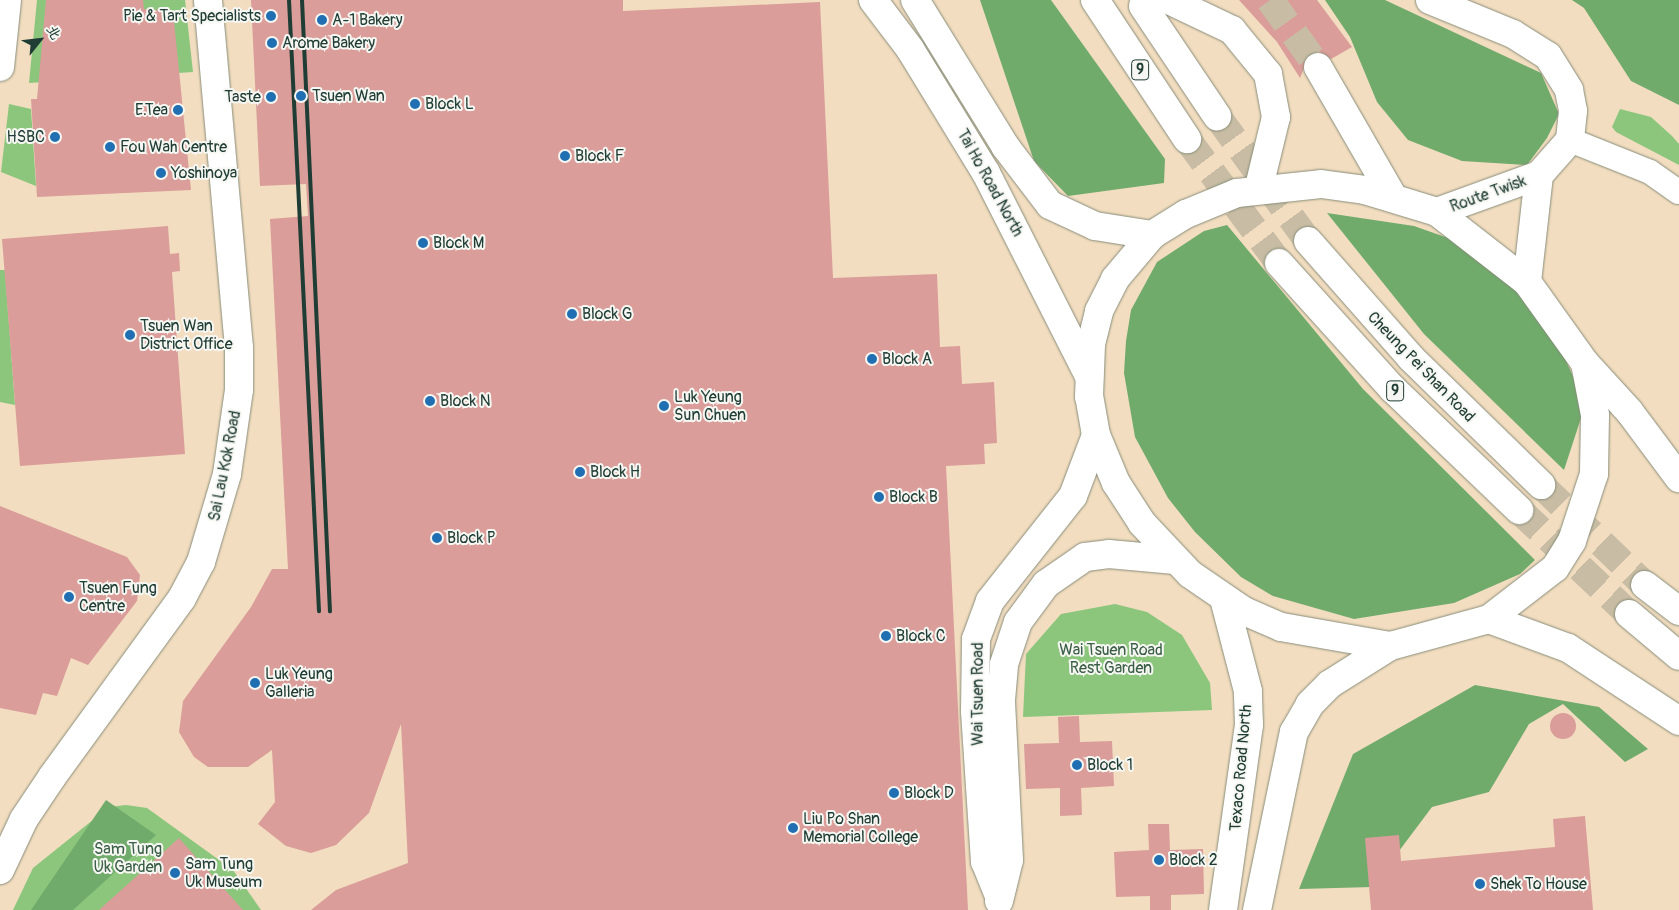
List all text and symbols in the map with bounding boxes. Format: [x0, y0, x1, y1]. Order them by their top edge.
place label: Pie & Tart Specialists [123, 6, 261, 26]
marker: Pie & Tart Specialists [265, 10, 277, 22]
place label: A-1 Bakery [332, 10, 403, 30]
marker: A-1 Bakery [316, 14, 328, 26]
north arrow [15, 15, 65, 65]
text: 北 [43, 22, 64, 43]
place label: Arome Bakery [282, 33, 375, 53]
marker: Arome Bakery [266, 37, 278, 49]
road number: 9 [1130, 58, 1150, 82]
place label: Tsuen Wan [312, 86, 385, 106]
place label: Taste [224, 87, 261, 107]
marker: Tsuen Wan [294, 89, 308, 103]
marker: Taste [265, 91, 277, 103]
place label: Block L [425, 94, 474, 114]
marker: Block L [409, 98, 421, 110]
place label: E.Tea [135, 100, 168, 120]
marker: E.Tea [172, 104, 184, 116]
street label: Tai Ho Road North [953, 126, 1027, 240]
place label: HSBC [7, 127, 45, 147]
marker: HSBC [49, 131, 61, 143]
place label: Fou Wah Centre [120, 137, 227, 157]
marker: Fou Wah Centre [104, 141, 116, 153]
place label: Block F [575, 146, 624, 166]
marker: Block F [559, 150, 571, 162]
place label: Yoshinoya [171, 163, 237, 183]
marker: Yoshinoya [155, 167, 167, 179]
street label: Route Twisk [1447, 171, 1529, 217]
place label: Block M [433, 233, 484, 253]
marker: Block M [417, 237, 429, 249]
place label: Block G [582, 304, 632, 324]
marker: Block G [566, 308, 578, 320]
street label: Cheung Pei Shan Road [1363, 308, 1479, 426]
place label: Tsuen Wan District Office [140, 316, 233, 354]
marker: Tsuen Wan District Office [124, 329, 136, 341]
place label: Block A [882, 349, 932, 369]
marker: Block A [866, 353, 878, 365]
road number: 9 [1385, 378, 1405, 404]
place label: Luk Yeung Sun Chuen [674, 387, 746, 425]
place label: Block N [440, 391, 491, 411]
marker: Block N [424, 395, 436, 407]
marker: Luk Yeung Sun Chuen [658, 400, 670, 412]
street label: Sai Lau Kok Road [205, 409, 245, 523]
place label: Block H [590, 462, 640, 482]
marker: Block H [574, 466, 586, 478]
place label: Block B [889, 487, 938, 507]
marker: Block B [873, 491, 885, 503]
place label: Block P [447, 528, 496, 548]
marker: Block P [431, 532, 443, 544]
place label: Tsuen Fung Centre [79, 578, 157, 616]
marker: Tsuen Fung Centre [63, 591, 75, 603]
place label: Block C [896, 626, 946, 646]
marker: Block C [880, 630, 892, 642]
park label: Wai Tsuen Road Rest Garden [1059, 640, 1163, 678]
street label: Wai Tsuen Road [968, 642, 988, 746]
place label: Luk Yeung Galleria [265, 664, 333, 702]
marker: Luk Yeung Galleria [249, 677, 261, 689]
street label: Texaco Road North [1226, 704, 1256, 832]
place label: Block 1 [1087, 755, 1133, 775]
marker: Block 1 [1071, 759, 1083, 771]
place label: Block D [904, 783, 954, 803]
marker: Block D [888, 787, 900, 799]
place label: Liu Po Shan Memorial College [803, 809, 918, 847]
marker: Liu Po Shan Memorial College [787, 822, 799, 834]
park label: Sam Tung Uk Garden [94, 839, 162, 877]
place label: Block 2 [1169, 850, 1218, 870]
place label: Sam Tung Uk Museum [185, 854, 262, 892]
marker: Block 2 [1153, 854, 1165, 866]
marker: Sam Tung Uk Museum [169, 867, 181, 879]
place label: Shek To House [1490, 874, 1587, 894]
marker: Shek To House [1474, 878, 1486, 890]

